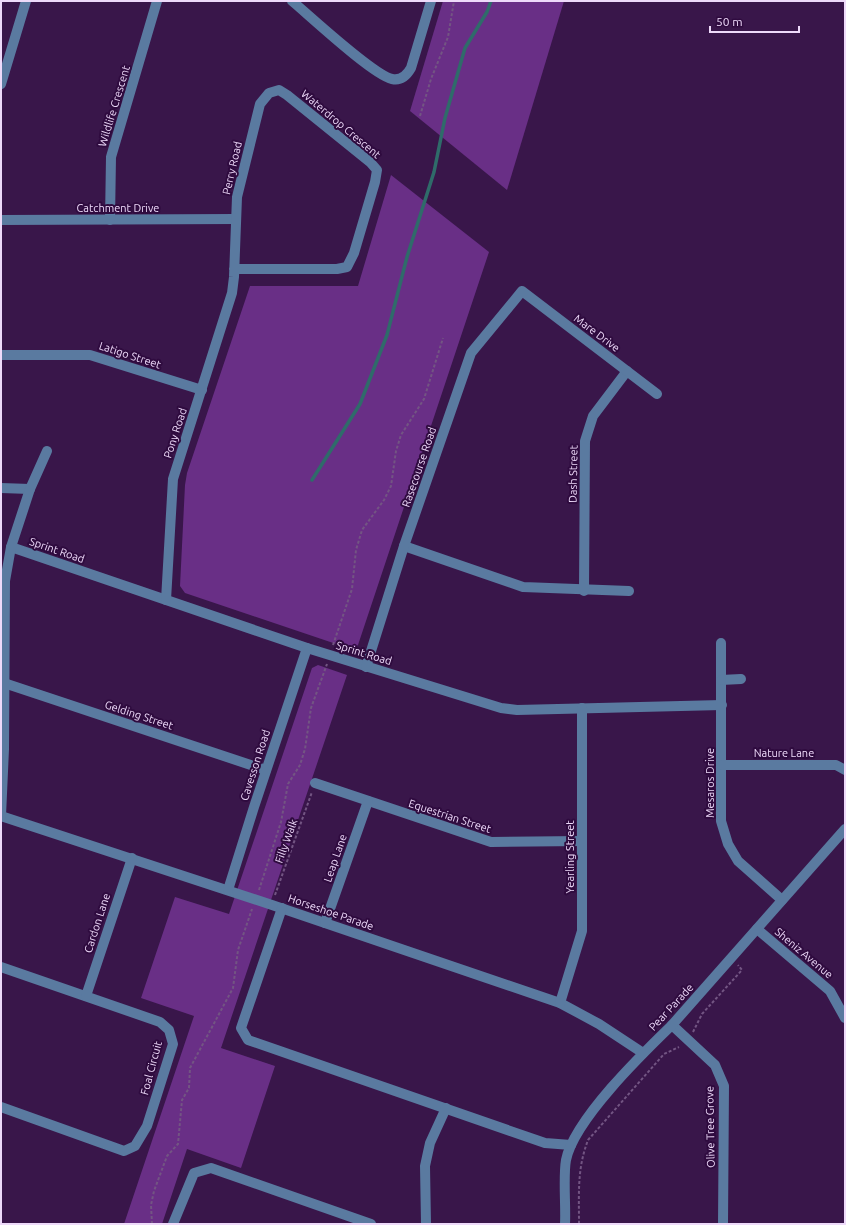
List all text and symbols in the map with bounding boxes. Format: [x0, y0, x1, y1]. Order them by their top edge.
scale bar [710, 8, 799, 34]
text: 50 m [716, 15, 743, 28]
street label: Wildlife Crescent [96, 63, 132, 148]
street label: Waterdrop Crescent [299, 87, 384, 161]
street label: Perry Road [220, 140, 244, 196]
street label: Catchment Drive [77, 202, 159, 214]
street label: Mare Drive [572, 312, 622, 354]
street label: Latigo Street [98, 339, 163, 371]
street label: Pony Road [161, 406, 189, 460]
street label: Rasecourse Road [400, 425, 438, 509]
street label: Dash Street [566, 444, 580, 503]
street label: Sprint Road [28, 535, 86, 565]
street label: Sprint Road [335, 639, 393, 667]
street label: Gelding Street [103, 698, 175, 732]
street label: Cavesson Road [238, 728, 272, 802]
street label: Nature Lane [754, 747, 814, 759]
street label: Mesaros Drive [704, 748, 716, 818]
street label: Equestrian Street [407, 797, 493, 835]
street label: Filly Walk [272, 817, 300, 865]
street label: Yearling Street [564, 820, 576, 894]
street label: Leap Lane [321, 832, 349, 884]
street label: Cardon Lane [82, 892, 112, 954]
street label: Horseshoe Parade [287, 892, 375, 932]
street label: Sheniz Avenue [773, 925, 835, 981]
street label: Pear Parade [646, 981, 696, 1033]
street label: Foal Circuit [138, 1039, 164, 1096]
street label: Olive Tree Grove [703, 1086, 717, 1168]

